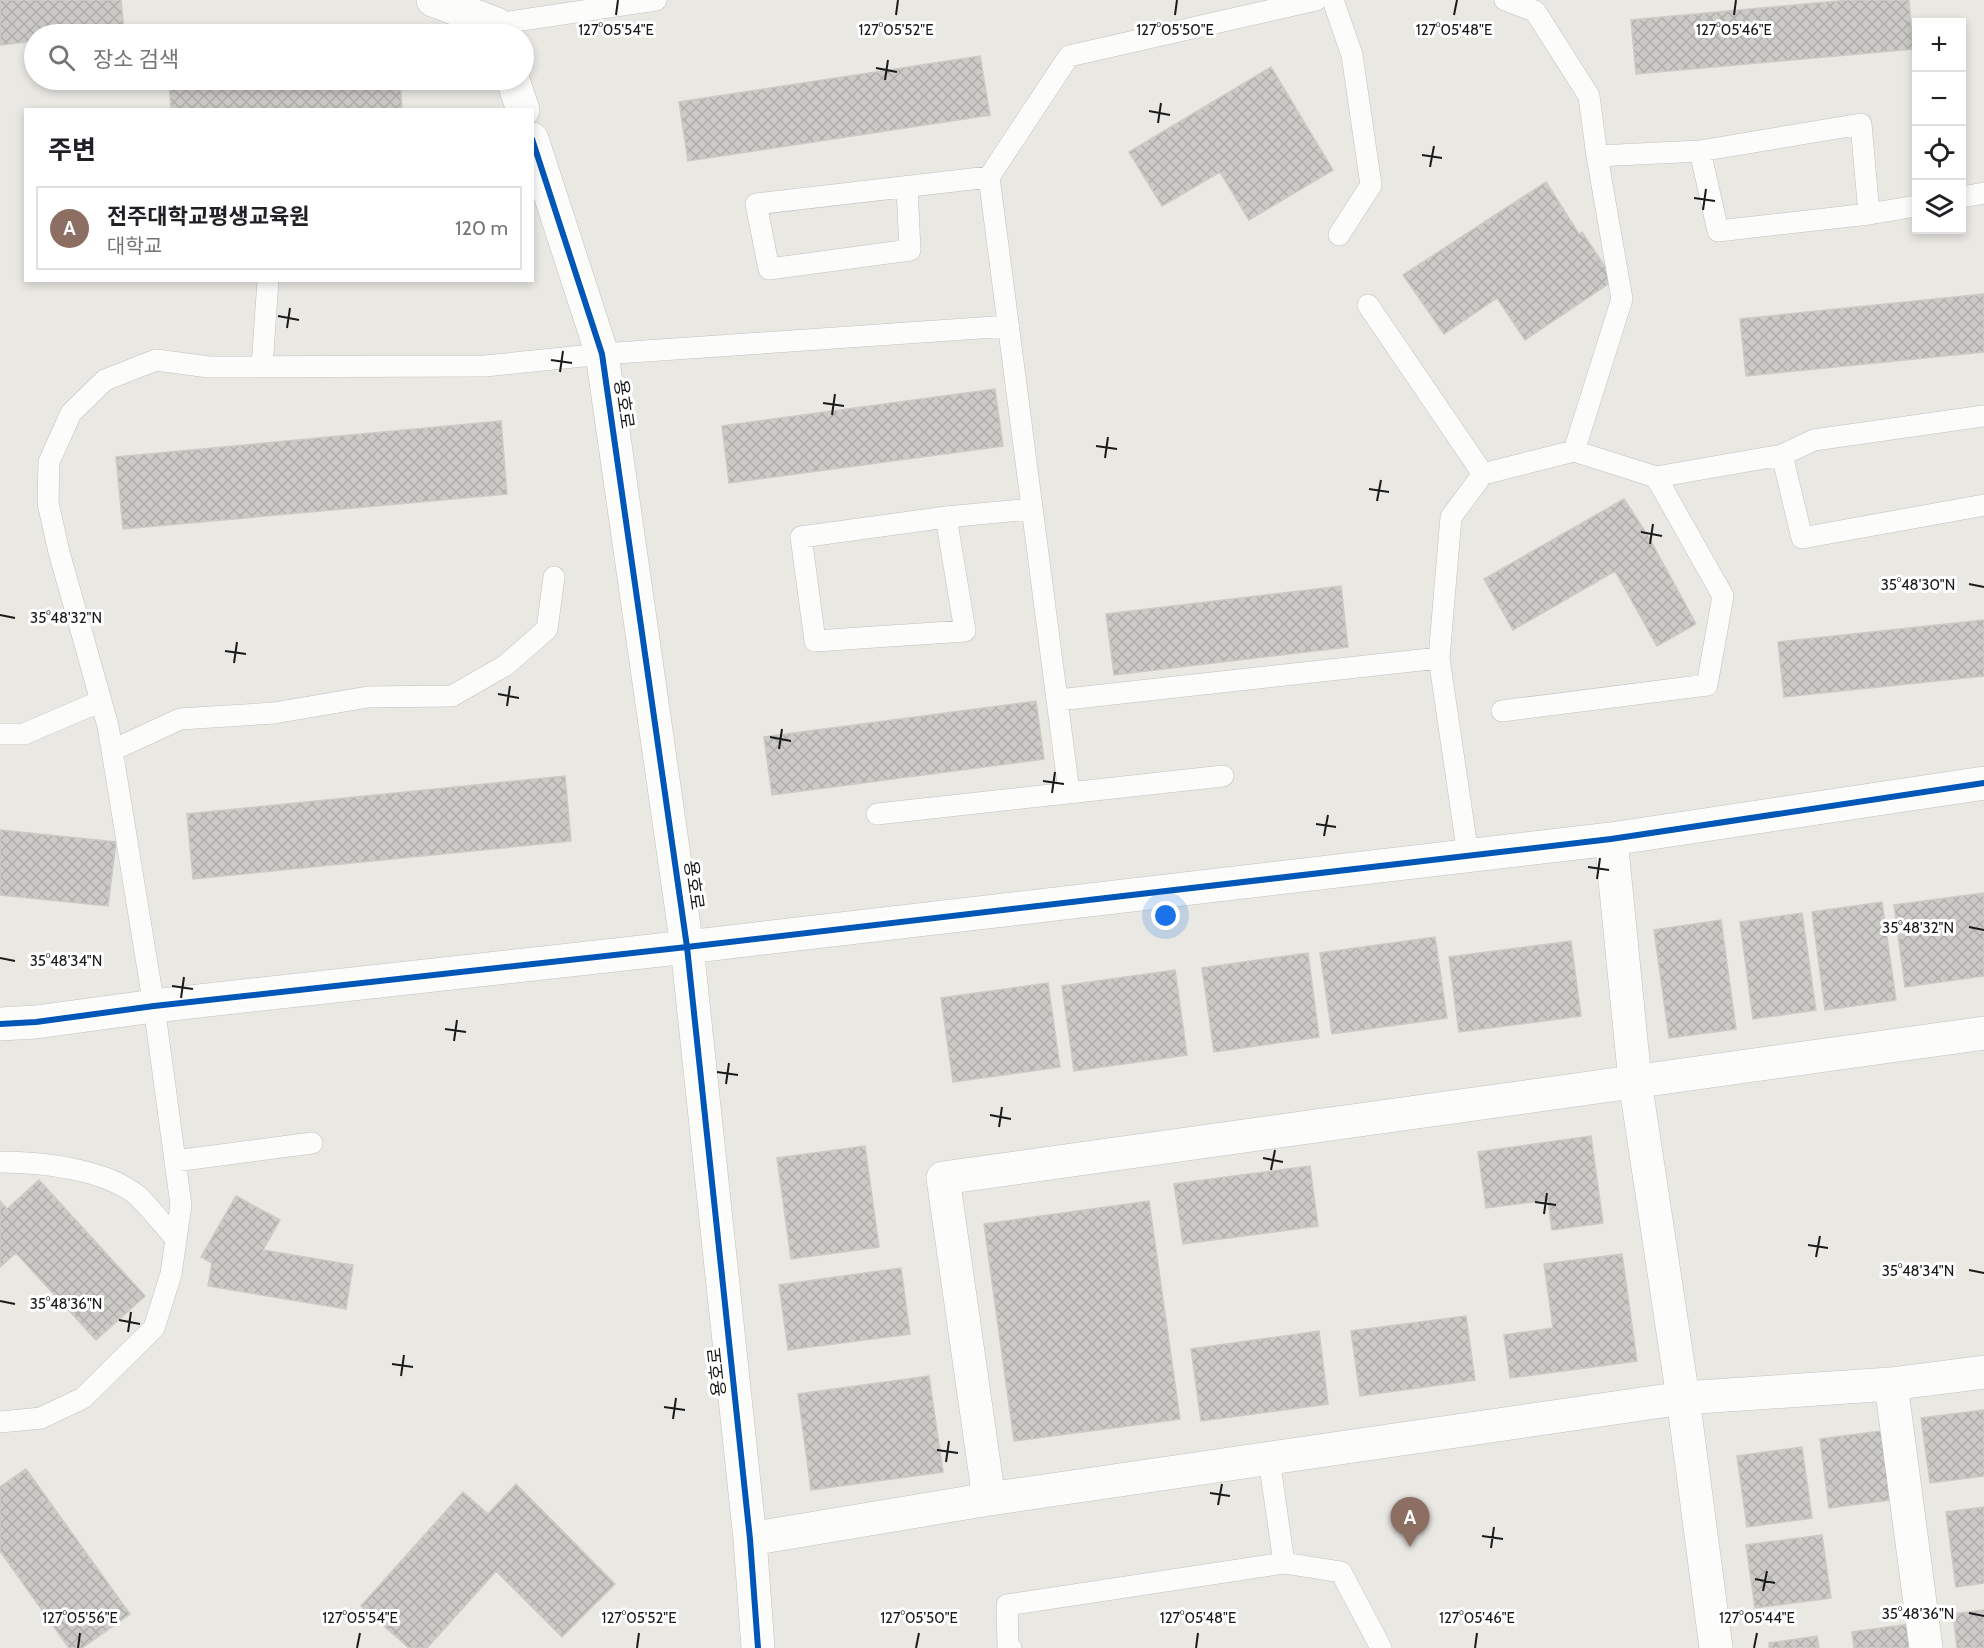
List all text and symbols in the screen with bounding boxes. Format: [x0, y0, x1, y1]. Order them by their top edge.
map controls [1912, 18, 1966, 234]
button: + [1912, 18, 1966, 72]
text: 127°05'54"E [578, 21, 654, 39]
text: 127°05'52"E [859, 21, 933, 39]
text: 127°05'50"E [1136, 21, 1214, 39]
text: 127°05'48"E [1416, 21, 1492, 39]
text: 127°05'46"E [1696, 21, 1772, 39]
search box [24, 24, 534, 90]
icon: search [45, 41, 78, 74]
text: 장소 검색 [93, 46, 179, 73]
button: − [1912, 72, 1966, 126]
button: locate [1912, 126, 1966, 180]
text: 주변 [48, 134, 96, 166]
button: layers [1912, 180, 1966, 234]
text: 전주대학교평생교육원 [107, 203, 309, 230]
text: A [63, 216, 76, 240]
text: 120 m [455, 216, 508, 240]
text: 대학교 [107, 234, 162, 258]
street label: 용호로 [610, 378, 638, 430]
text: 35°48'30"N [1881, 576, 1955, 594]
text: 35°48'32"N [30, 609, 102, 627]
street label: 용호로 [680, 859, 708, 911]
your location [1151, 901, 1180, 930]
text: 35°48'32"N [1882, 919, 1954, 937]
text: 35°48'34"N [30, 952, 102, 970]
text: 35°48'34"N [1882, 1262, 1954, 1280]
text: 35°48'36"N [30, 1295, 102, 1313]
street label: 용호로 [703, 1346, 731, 1398]
pin: A [1390, 1498, 1430, 1547]
text: 35°48'36"N [1882, 1605, 1954, 1623]
text: 127°05'56"E [42, 1609, 118, 1627]
text: 127°05'54"E [322, 1609, 398, 1627]
text: 127°05'52"E [602, 1609, 676, 1627]
text: 127°05'50"E [880, 1609, 958, 1627]
text: 127°05'48"E [1160, 1609, 1236, 1627]
text: 127°05'46"E [1439, 1609, 1515, 1627]
text: 127°05'44"E [1719, 1609, 1795, 1627]

